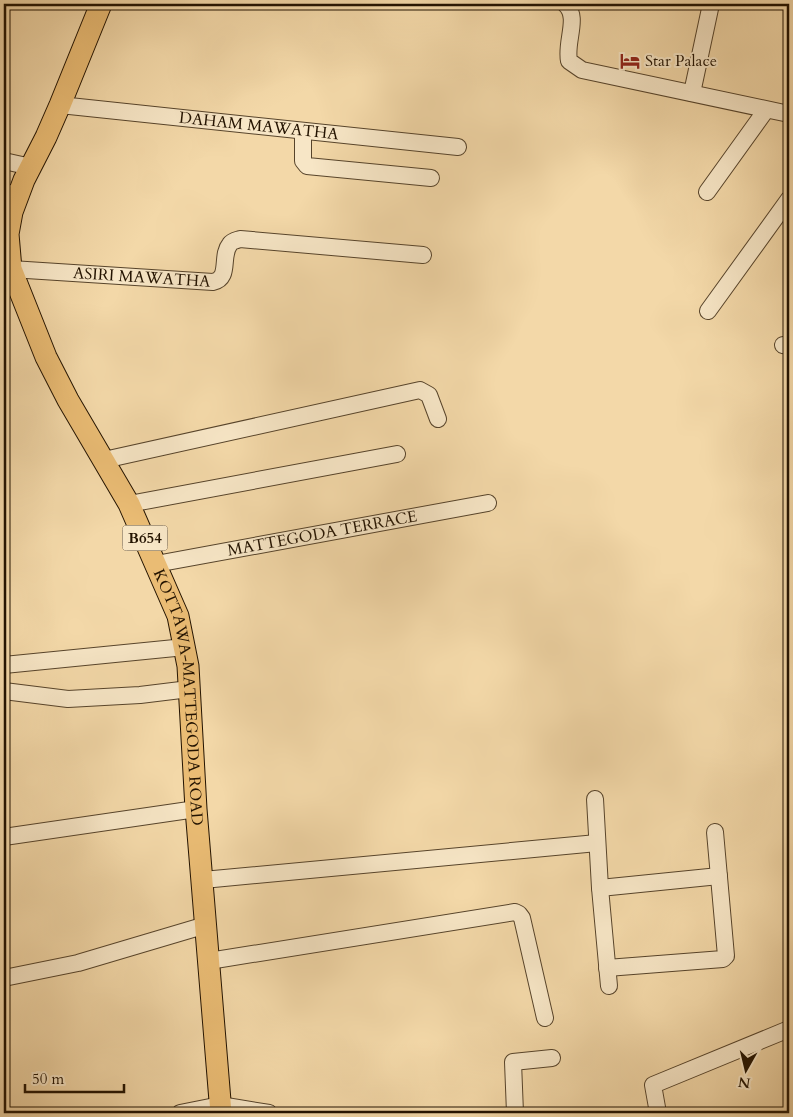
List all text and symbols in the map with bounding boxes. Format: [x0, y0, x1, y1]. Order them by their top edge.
hotel icon: Star Palace [619, 50, 641, 72]
place label: Star Palace [645, 50, 717, 72]
street label: DAHAM MAWATHA [178, 107, 340, 145]
street label: ASIRI MAWATHA [72, 262, 212, 293]
street label: MATTEGODA TERRACE [226, 505, 419, 562]
road number: B654 [122, 526, 168, 550]
street label: KOTTAWA-MATTEGODA ROAD [148, 566, 208, 826]
north arrow [720, 1044, 770, 1094]
scale bar [25, 1062, 124, 1094]
text: 50 m [32, 1069, 64, 1089]
text: N [737, 1072, 752, 1093]

